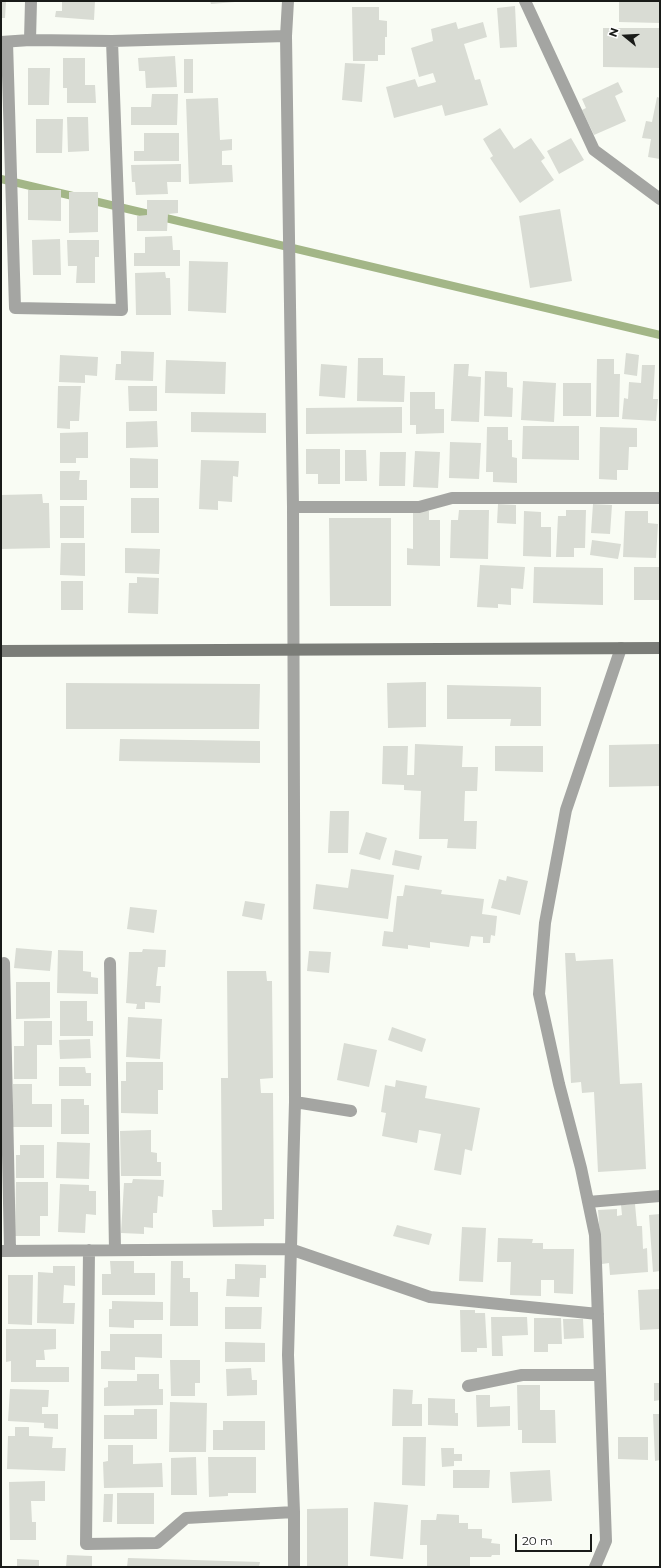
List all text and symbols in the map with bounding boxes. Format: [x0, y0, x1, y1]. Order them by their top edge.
north arrow [605, 16, 645, 56]
text: N [606, 26, 622, 39]
scale bar [517, 1526, 594, 1552]
text: 20 m [522, 1533, 553, 1548]

